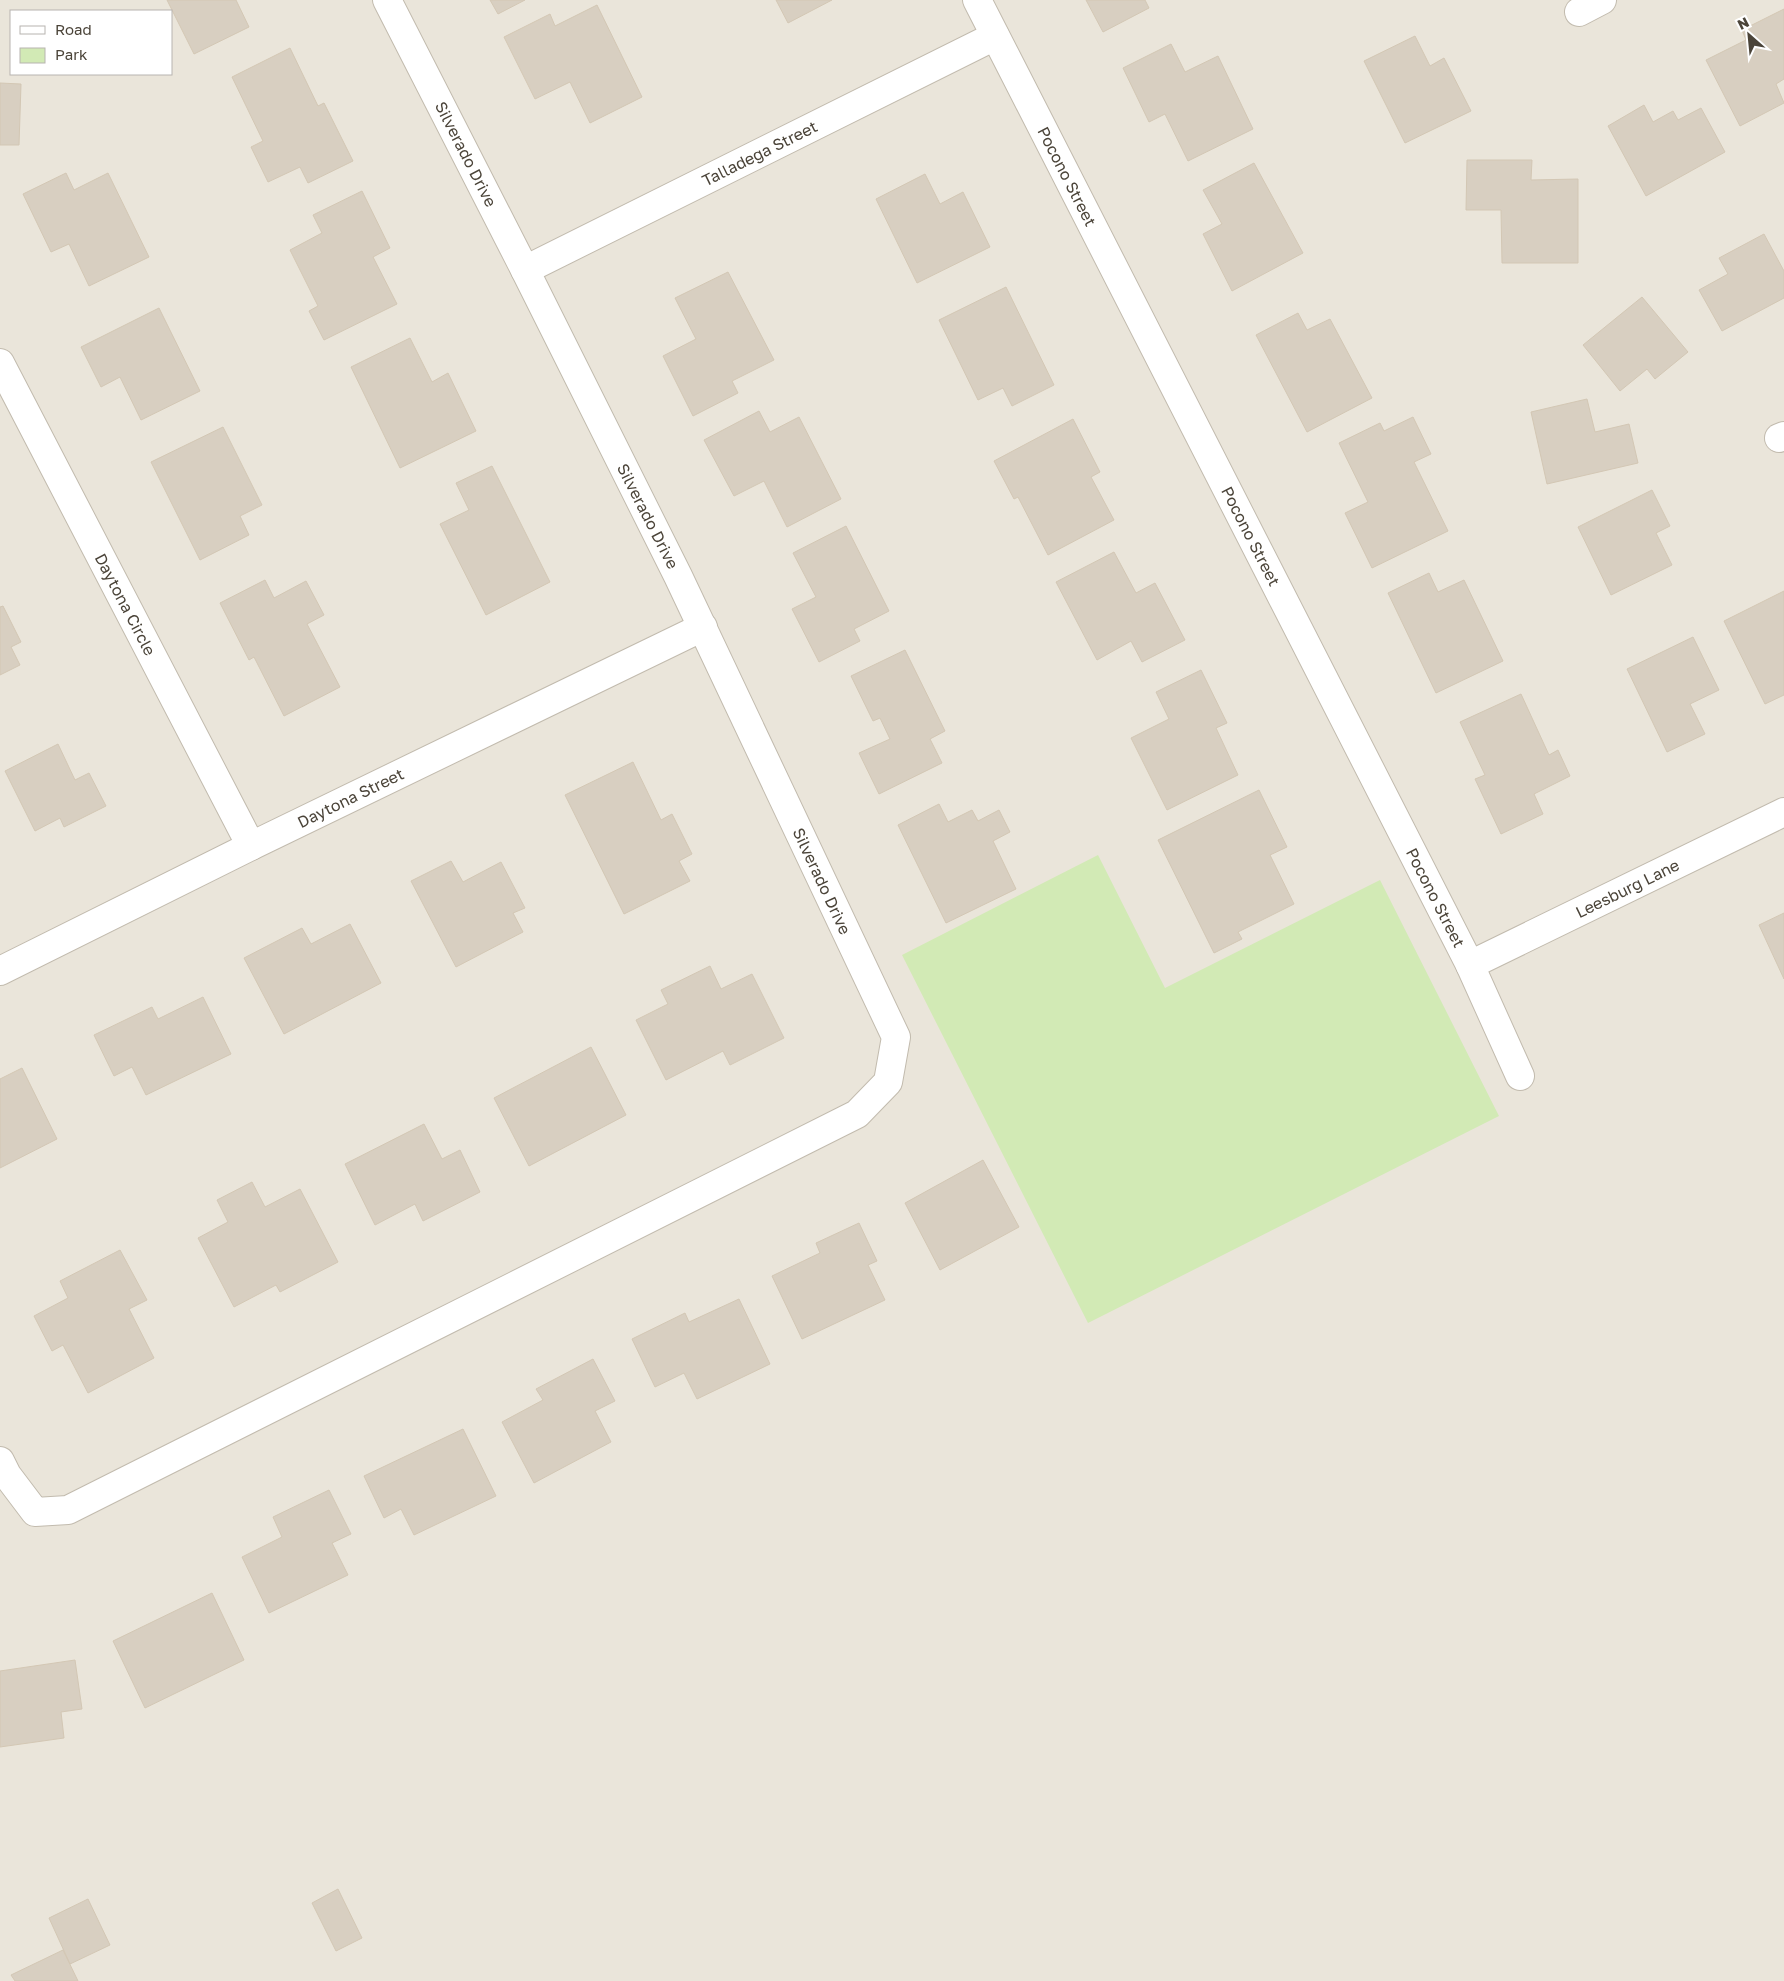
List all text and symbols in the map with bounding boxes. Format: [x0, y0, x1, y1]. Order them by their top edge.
legend [10, 10, 172, 75]
north arrow [1724, 10, 1774, 60]
text: N [1734, 13, 1751, 33]
text: Road [55, 20, 92, 38]
text: Park [55, 45, 88, 63]
street label: Silverado Drive [431, 98, 501, 210]
street label: Talladega Street [699, 116, 821, 190]
street label: Pocono Street [1033, 123, 1101, 229]
street label: Silverado Drive [613, 460, 683, 572]
street label: Pocono Street [1217, 483, 1285, 589]
street label: Daytona Circle [91, 550, 160, 659]
street label: Daytona Street [294, 764, 407, 832]
street label: Silverado Drive [789, 824, 855, 938]
street label: Pocono Street [1402, 844, 1469, 951]
street label: Leesburg Lane [1572, 855, 1682, 922]

